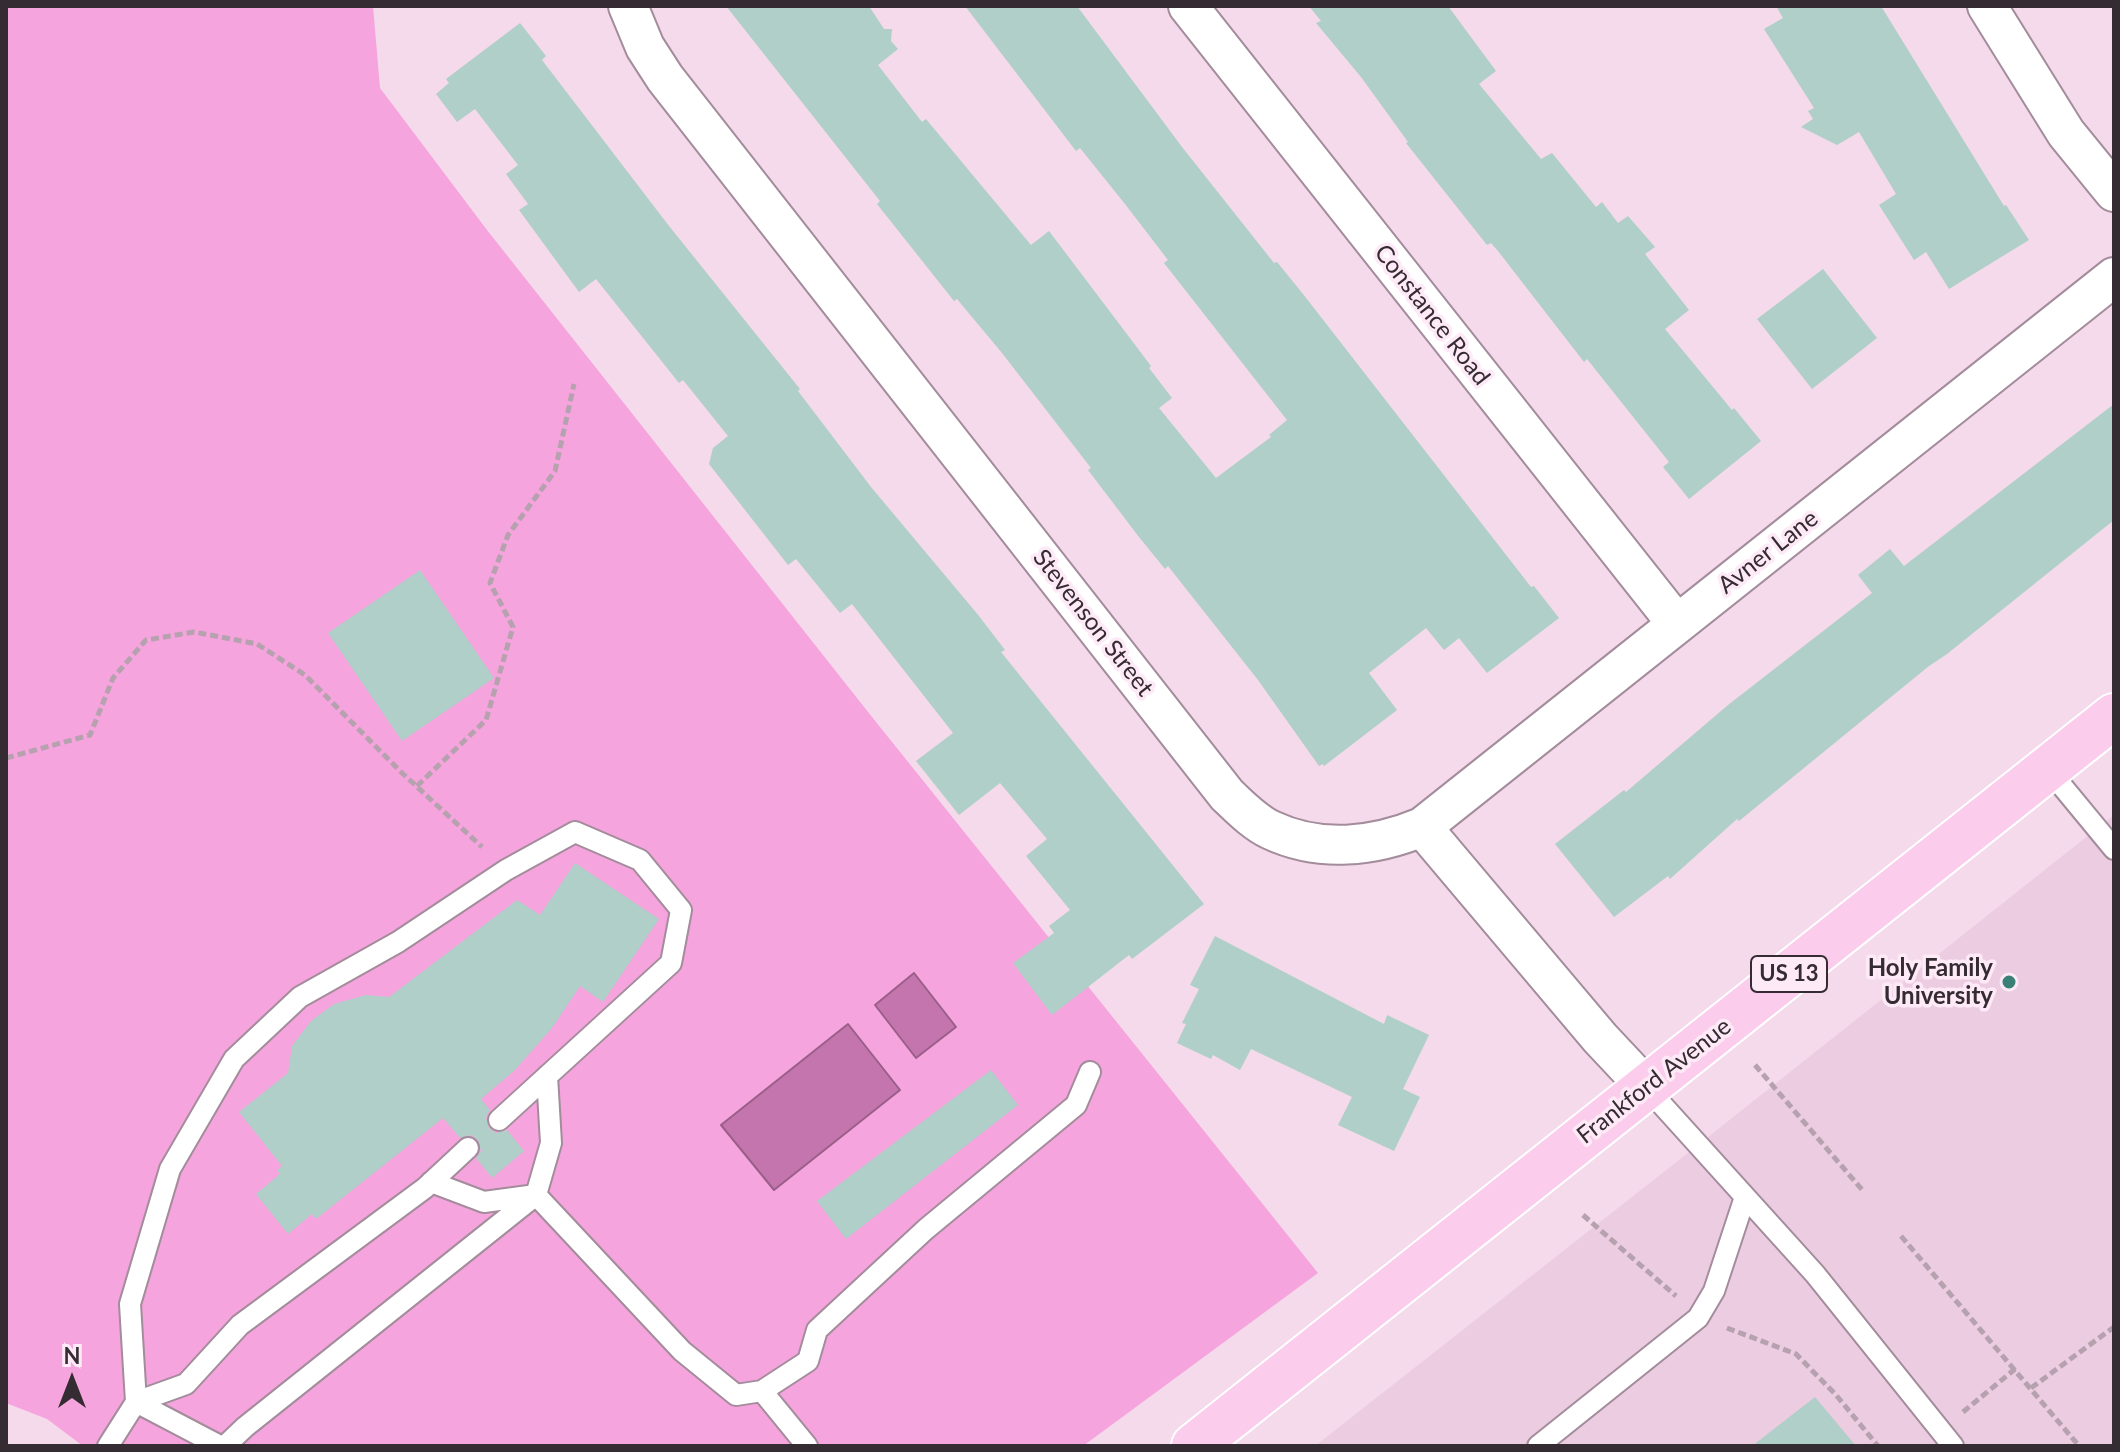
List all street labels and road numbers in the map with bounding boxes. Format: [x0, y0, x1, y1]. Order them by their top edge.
street label: Constance Road [1368, 239, 1496, 391]
street label: Avner Lane [1712, 504, 1824, 600]
street label: Stevenson Street [1027, 544, 1159, 702]
road number: US 13 [1751, 956, 1827, 992]
street label: Frankford Avenue [1571, 1012, 1737, 1150]

